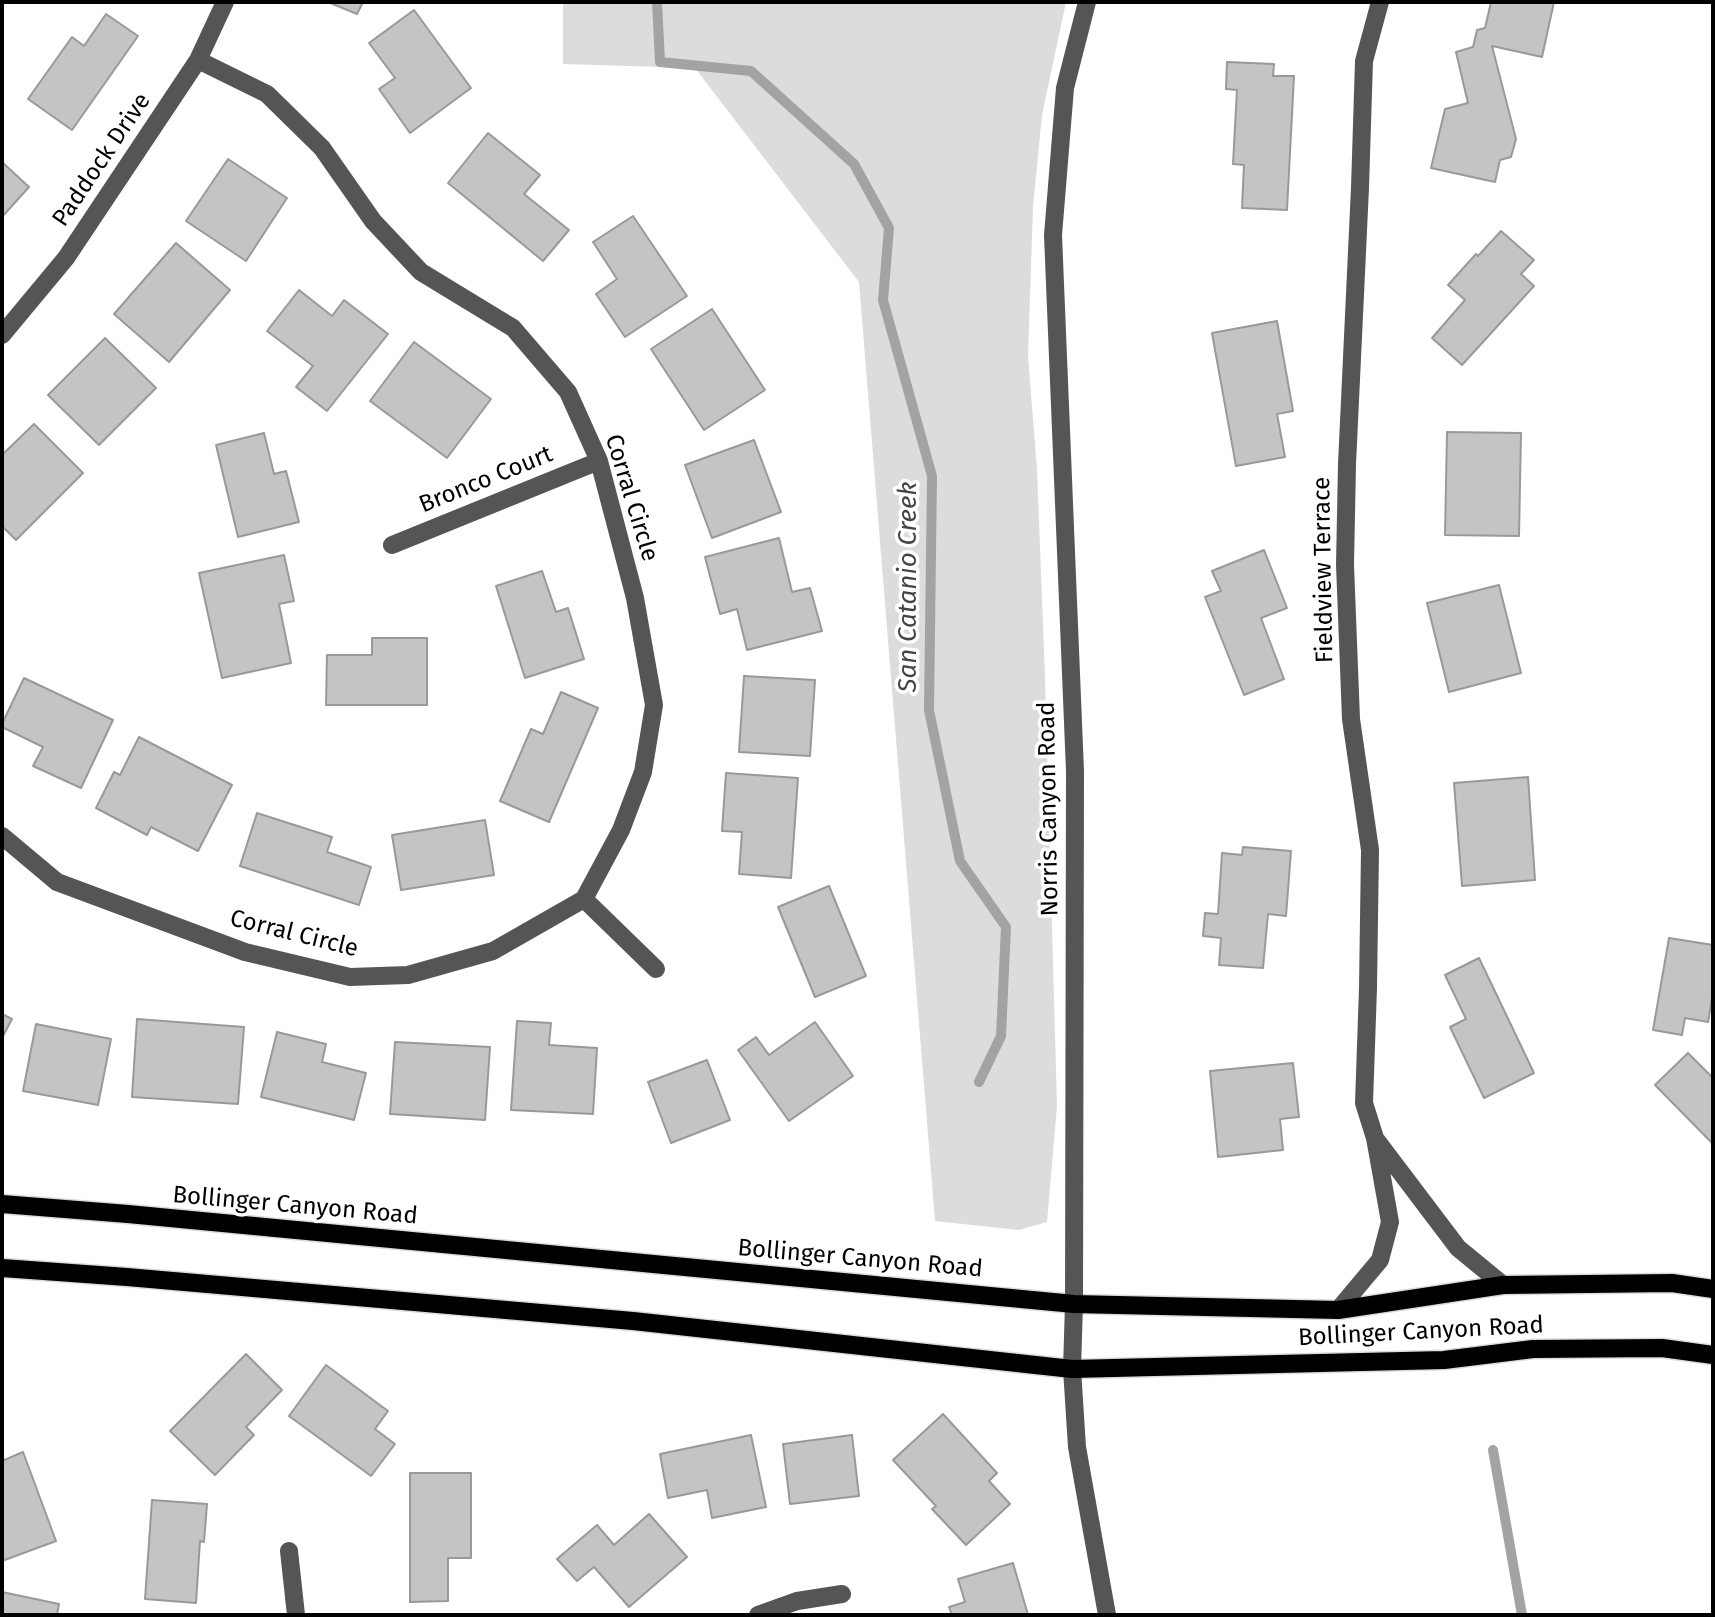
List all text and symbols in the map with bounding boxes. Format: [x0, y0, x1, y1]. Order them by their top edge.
street label: Paddock Drive [47, 88, 157, 232]
street label: Corral Circle [598, 431, 664, 565]
street label: Bronco Court [415, 440, 557, 520]
street label: Fieldview Terrace [1308, 477, 1340, 663]
water label: San Catanio Creek [893, 481, 925, 693]
street label: Norris Canyon Road [1033, 701, 1065, 917]
street label: Corral Circle [227, 904, 361, 964]
street label: Bollinger Canyon Road [171, 1181, 419, 1231]
street label: Bollinger Canyon Road [736, 1234, 984, 1284]
street label: Bollinger Canyon Road [1297, 1311, 1545, 1353]

